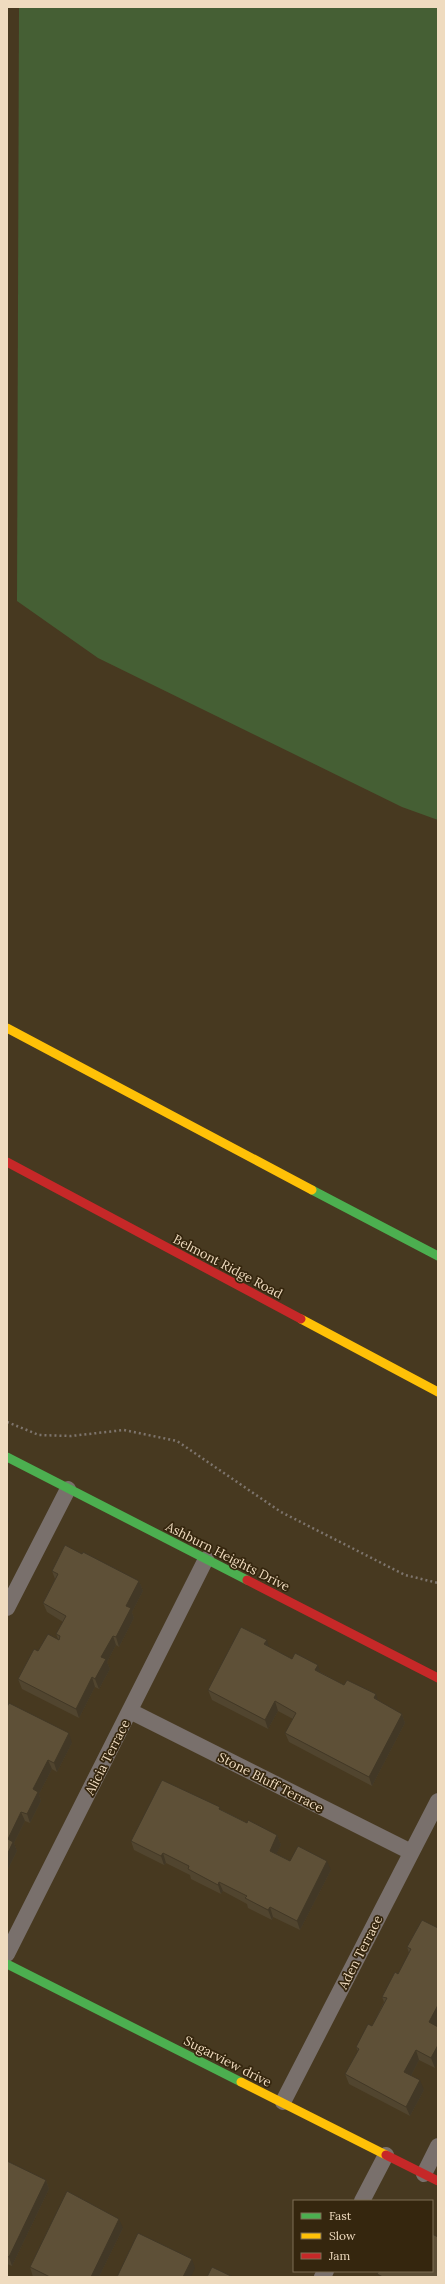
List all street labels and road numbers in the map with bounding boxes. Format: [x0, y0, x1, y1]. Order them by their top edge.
street label: Belmont Ridge Road [170, 1230, 286, 1303]
street label: Ashburn Heights Drive [162, 1517, 293, 1595]
street label: Alicia Terrace [81, 1717, 134, 1799]
street label: Stone Bluff Terrace [215, 1748, 326, 1816]
street label: Aden Terrace [334, 1912, 386, 1993]
street label: Sugarview drive [181, 2032, 275, 2091]

